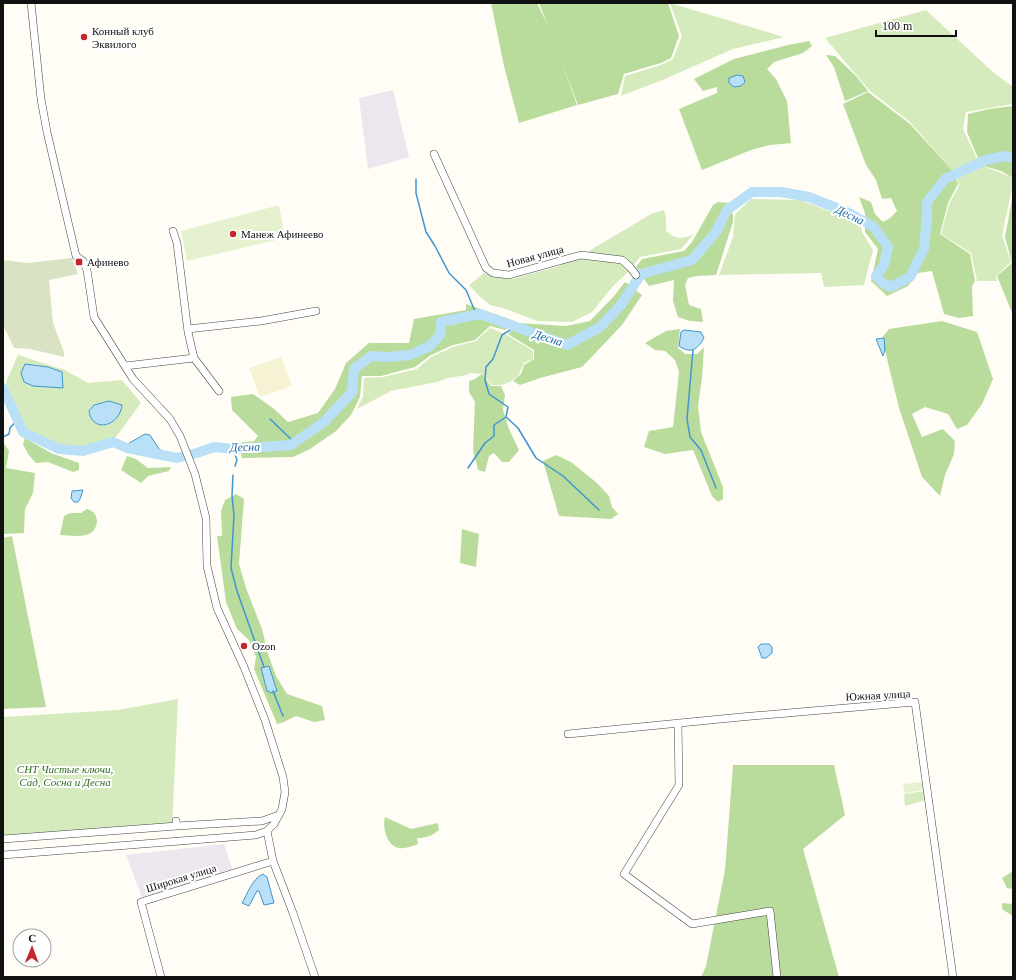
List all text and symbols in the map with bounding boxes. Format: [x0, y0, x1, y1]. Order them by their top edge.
scale bar [876, 12, 956, 38]
text: 100 m [882, 19, 913, 33]
place label: Конный клуб Эквилого [92, 25, 154, 50]
marker: Конный клуб Эквилого [79, 32, 89, 42]
water label: Десна [833, 202, 867, 228]
place label: Манеж Афинеево [241, 228, 324, 240]
marker: Манеж Афинеево [228, 229, 238, 239]
street label: Новая улица [505, 243, 565, 269]
place label: Афинево [87, 256, 129, 268]
marker: Афинево [74, 257, 84, 267]
water label: Десна [531, 326, 564, 349]
water label: Десна [229, 439, 260, 455]
place label: Ozon [252, 640, 276, 652]
marker: Ozon [239, 641, 249, 651]
street label: Южная улица [845, 687, 911, 703]
park label: СНТ Чистые ключи, Сад, Сосна и Десна [17, 763, 113, 788]
street label: Широкая улица [144, 862, 218, 894]
north arrow [12, 928, 52, 968]
text: С [28, 932, 36, 944]

